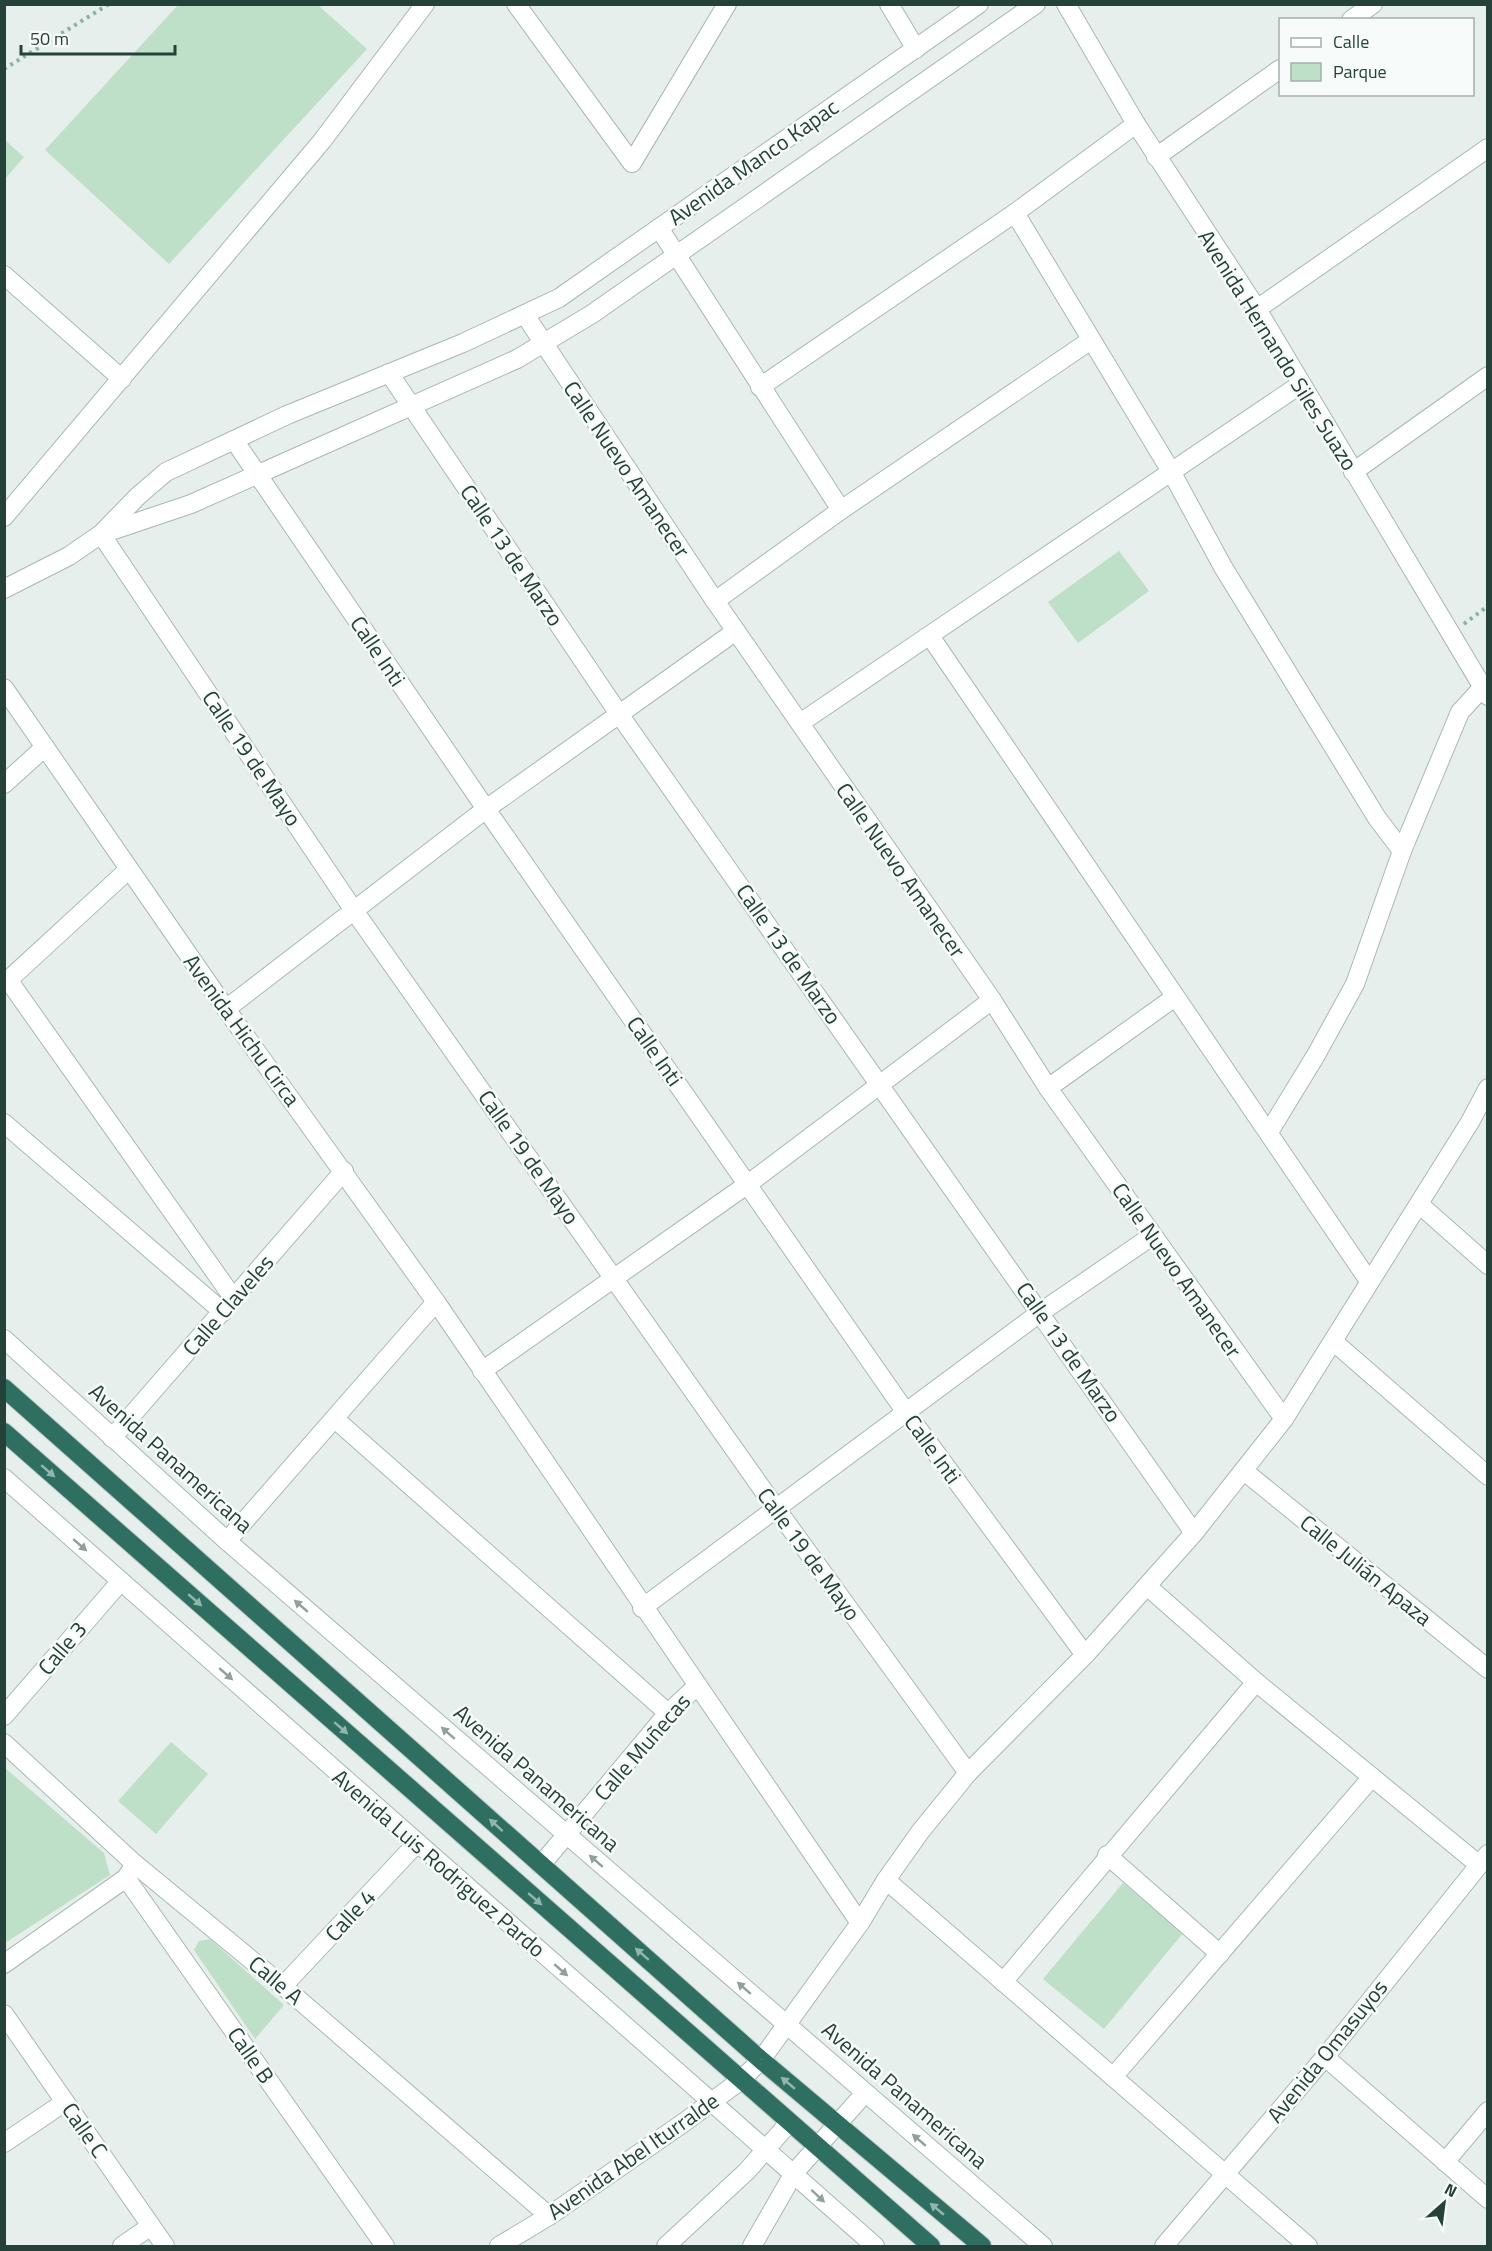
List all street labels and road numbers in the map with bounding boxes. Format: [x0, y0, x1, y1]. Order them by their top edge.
street label: Avenida Manco Kapac [661, 90, 845, 234]
street label: Avenida Hernando Siles Suazo [1190, 223, 1366, 477]
street label: Calle Nuevo Amanecer [555, 374, 699, 565]
street label: Calle 13 de Marzo [452, 477, 572, 633]
street label: Calle Inti [342, 609, 414, 693]
street label: Calle 19 de Mayo [194, 683, 310, 833]
street label: Calle Nuevo Amanecer [828, 775, 975, 965]
street label: Calle 13 de Marzo [728, 877, 850, 1031]
street label: Avenida Hichu Circa [175, 947, 309, 1113]
street label: Calle Inti [618, 1009, 692, 1093]
street label: Calle 19 de Mayo [470, 1083, 588, 1231]
street label: Calle Nuevo Amanecer [1104, 1175, 1251, 1365]
street label: Calle Claveles [174, 1247, 282, 1363]
street label: Calle 13 de Marzo [1008, 1275, 1130, 1429]
street label: Avenida Panamericana [81, 1375, 261, 1541]
street label: Calle Inti [896, 1407, 970, 1491]
street label: Calle 19 de Mayo [749, 1480, 869, 1628]
street label: Calle Julián Apaza [1293, 1506, 1439, 1634]
street label: Calle 3 [29, 1614, 95, 1682]
street label: Calle Muñecas [586, 1686, 698, 1808]
street label: Avenida Panamericana [446, 1696, 628, 1860]
street label: Avenida Luis Rodriguez Pardo [325, 1761, 553, 1965]
street label: Calle 4 [317, 1881, 383, 1949]
street label: Calle A [241, 1947, 311, 2013]
street label: Avenida Omasuyos [1258, 1972, 1396, 2130]
street label: Avenida Panamericana [814, 2013, 996, 2177]
street label: Calle B [219, 2020, 283, 2090]
street label: Avenida Abel Iturralde [540, 2084, 726, 2228]
street label: Calle C [54, 2095, 116, 2165]

